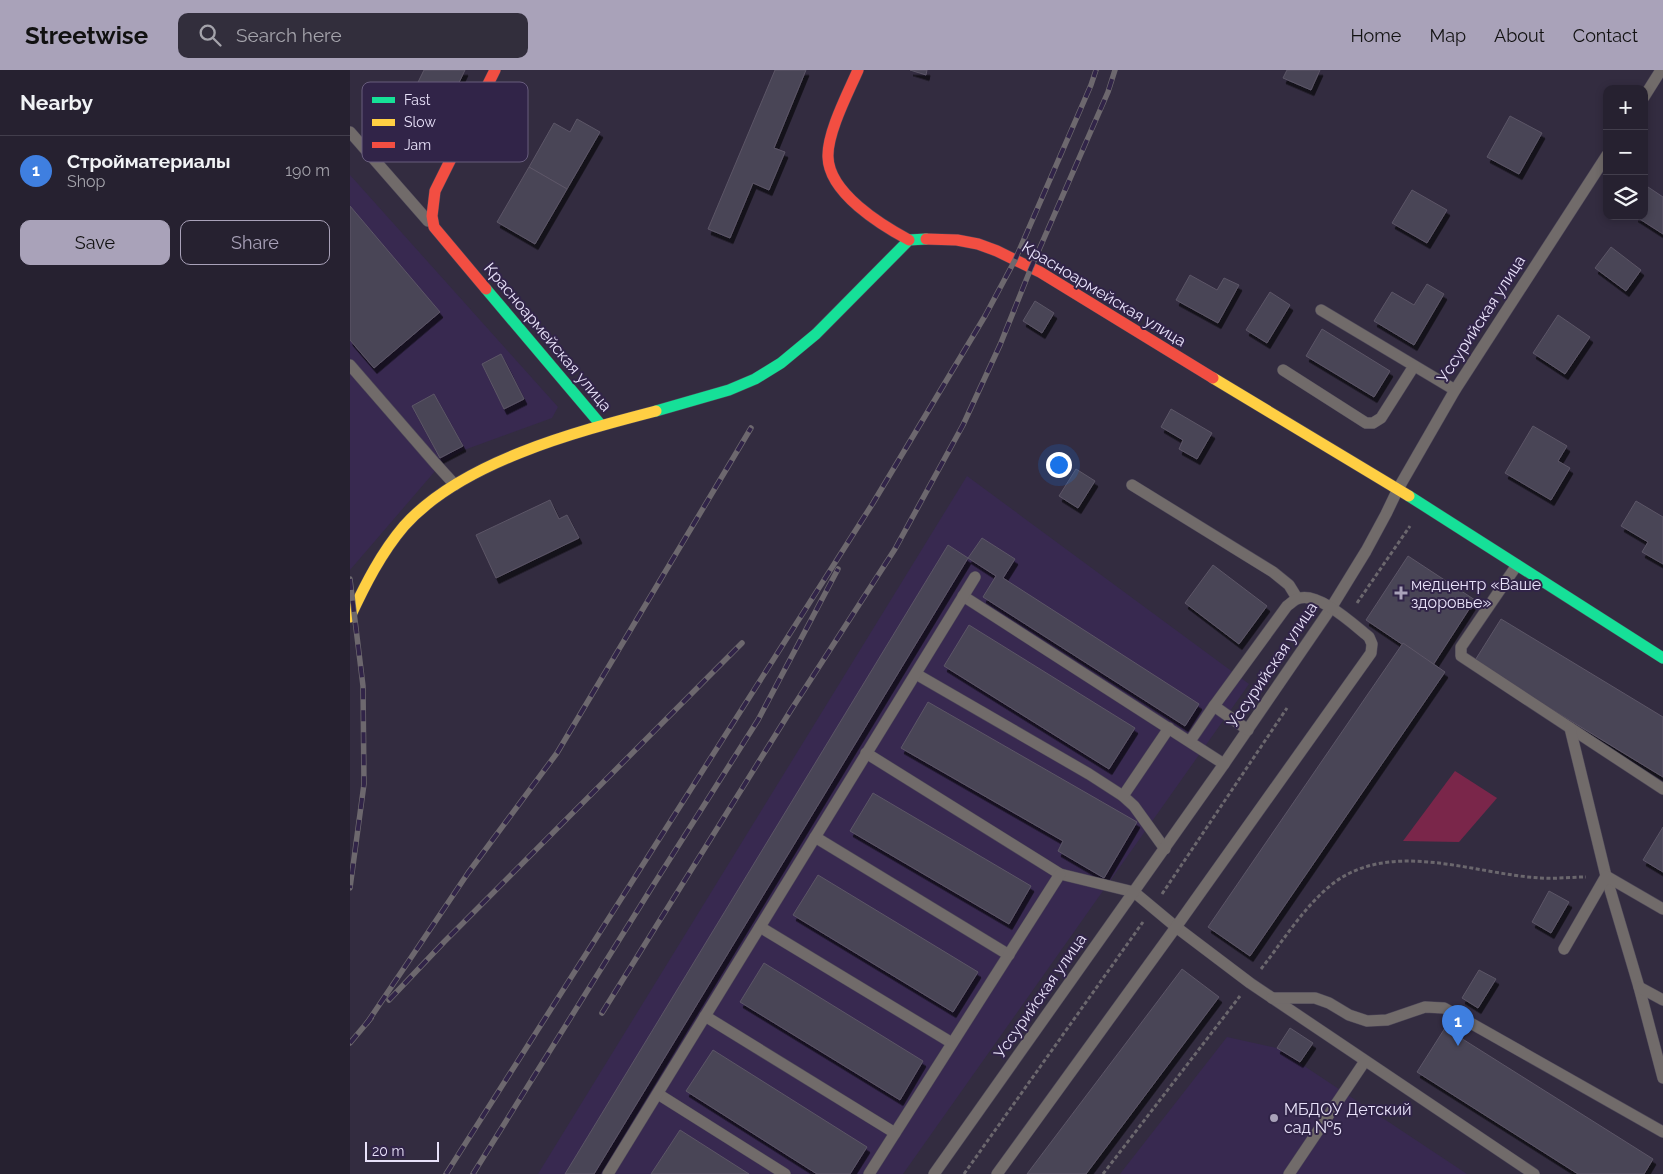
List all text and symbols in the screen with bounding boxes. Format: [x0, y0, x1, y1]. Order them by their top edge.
search box [178, 13, 528, 58]
text: Streetwise [25, 21, 148, 50]
icon: search [196, 21, 224, 49]
text: Search here [236, 24, 342, 46]
text: Home [1350, 25, 1401, 46]
text: Map [1429, 25, 1466, 46]
text: About [1494, 25, 1545, 46]
text: Contact [1573, 25, 1638, 46]
legend [362, 82, 528, 162]
map controls [1603, 85, 1648, 220]
button: + [1603, 85, 1648, 130]
text: Nearby [20, 90, 93, 115]
text: Fast [404, 92, 431, 108]
text: Slow [404, 114, 436, 130]
button: − [1603, 130, 1648, 175]
text: Jam [404, 137, 431, 153]
text: Стройматериалы [67, 150, 231, 172]
text: 1 [32, 161, 40, 180]
text: 190 m [285, 161, 330, 180]
text: Shop [67, 172, 105, 191]
button: layers [1603, 175, 1648, 220]
button: Save [20, 220, 170, 265]
button: Share [180, 220, 330, 265]
street label: Красноармейская улица [1019, 237, 1189, 351]
street label: Уссурийская улица [1433, 252, 1529, 386]
street label: Красноармейская улица [480, 259, 616, 415]
your location [1046, 452, 1072, 478]
place label: медцентр «Ваше здоровье» [1411, 575, 1541, 612]
marker: медцентр «Ваше здоровье» [1395, 587, 1407, 599]
street label: Уссурийская улица [1223, 598, 1321, 732]
street label: Уссурийская улица [990, 930, 1090, 1062]
pin: 1 [1442, 1005, 1474, 1046]
place label: МБДОУ Детский сад №5 [1284, 1100, 1411, 1137]
marker: МБДОУ Детский сад №5 [1268, 1112, 1280, 1124]
scale bar [365, 1139, 439, 1162]
text: 20 m [372, 1143, 404, 1159]

